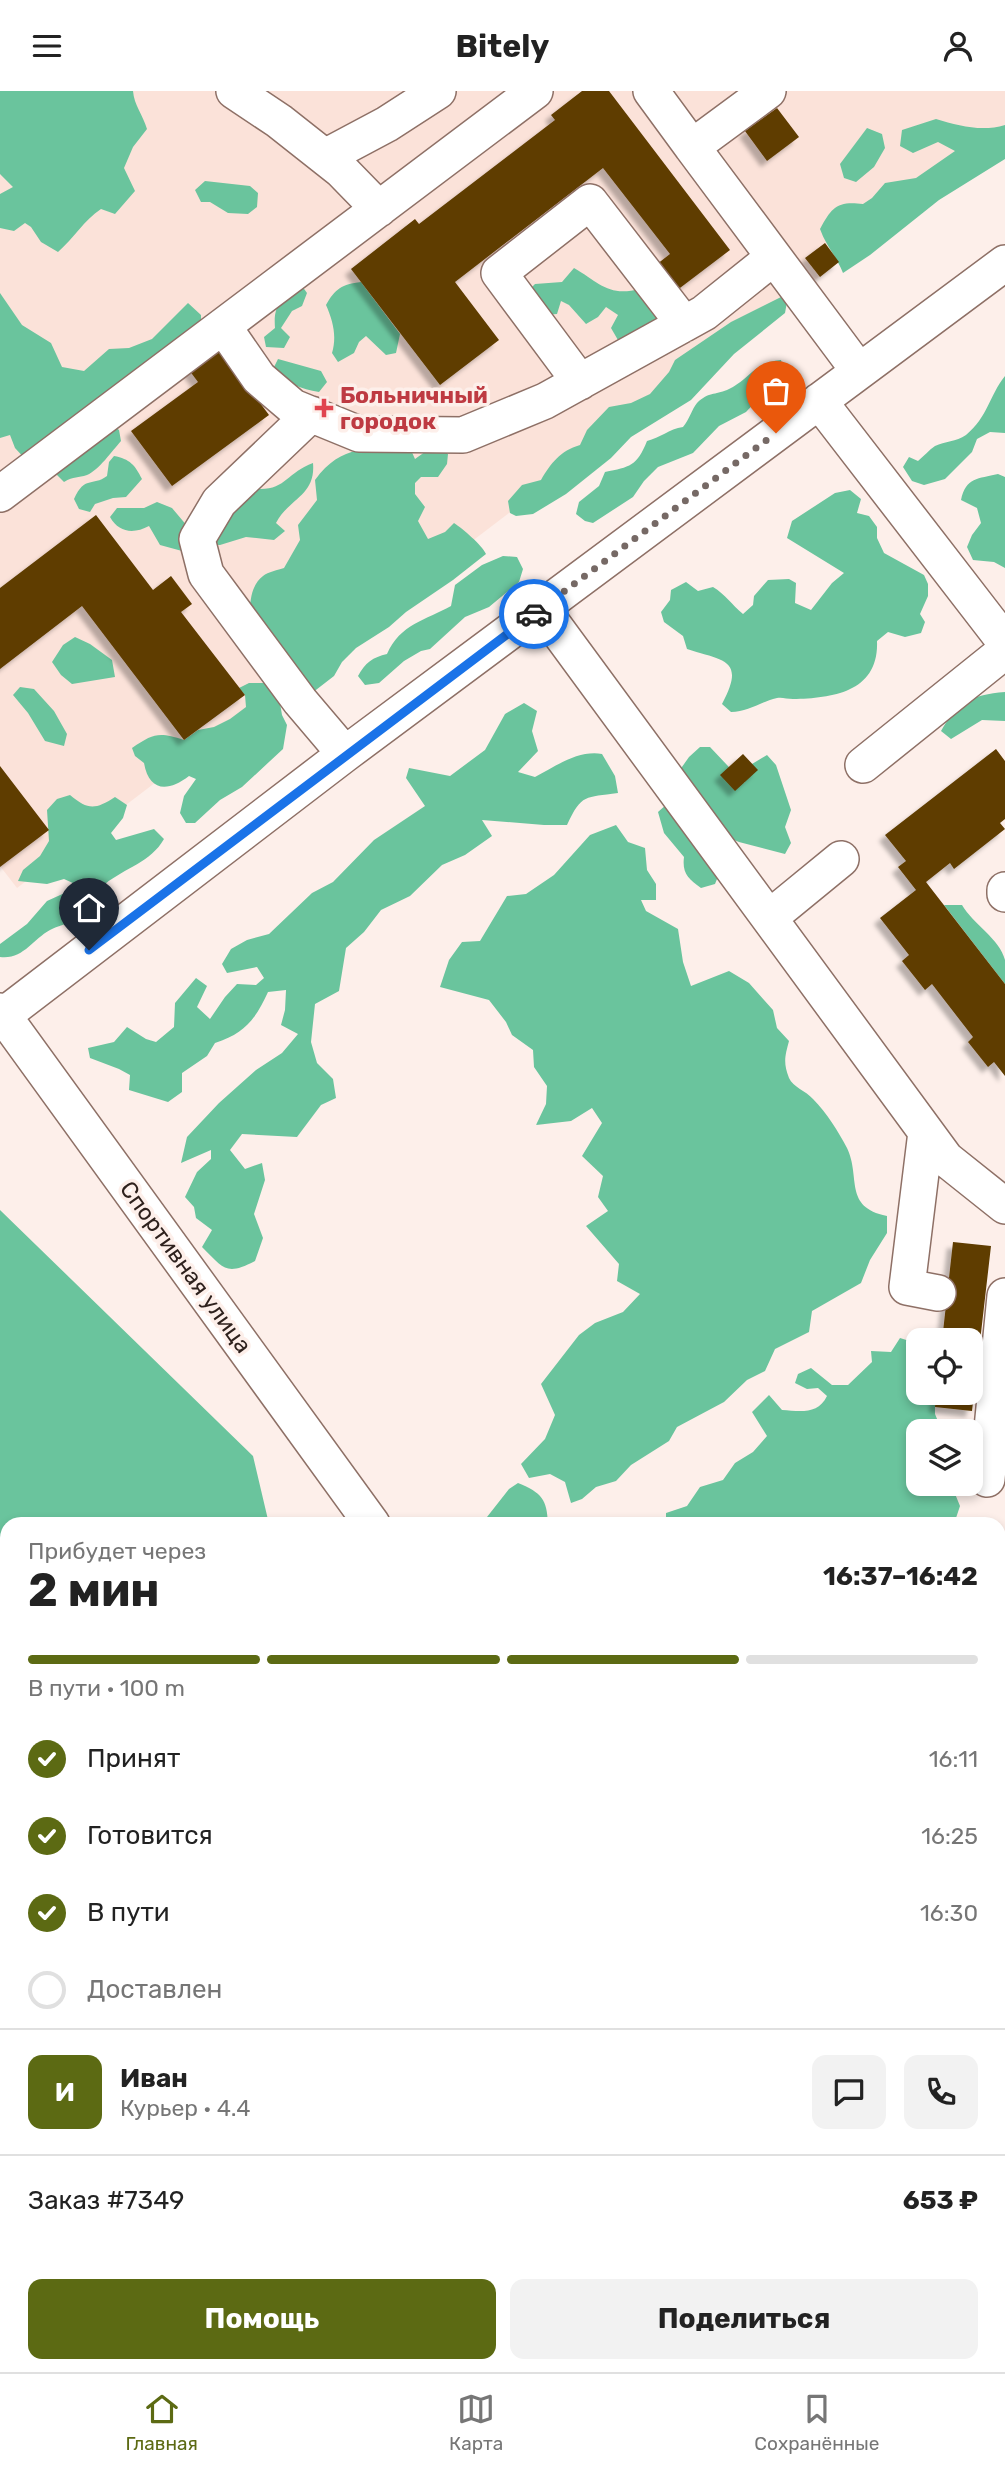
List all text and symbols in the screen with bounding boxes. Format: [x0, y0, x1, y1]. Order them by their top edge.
icon: menu [28, 27, 66, 65]
text: Bitely [456, 27, 549, 65]
icon: person [939, 27, 977, 65]
pin [746, 361, 806, 433]
icon: bag [757, 372, 795, 410]
place label: Больничный городок [340, 381, 488, 435]
marker: Больничный городок [314, 398, 334, 418]
courier [499, 579, 569, 649]
icon: car [515, 595, 553, 633]
pin [59, 878, 119, 950]
icon: home [70, 889, 108, 927]
street label: Спортивная улица [114, 1176, 258, 1358]
map controls [906, 1328, 983, 1496]
button: locate [906, 1328, 983, 1405]
button: layers [906, 1419, 983, 1496]
text: Прибудет через [28, 1537, 206, 1565]
text: 16:37–16:42 [823, 1561, 978, 1592]
text: 2 мин [28, 1563, 160, 1618]
text: В пути · 100 m [28, 1674, 185, 1702]
icon: check [28, 1740, 66, 1778]
text: Принят [87, 1743, 180, 1774]
text: 16:11 [929, 1745, 978, 1773]
icon: check [28, 1817, 66, 1855]
text: Готовится [87, 1820, 213, 1851]
text: 16:25 [921, 1822, 978, 1850]
icon: check [28, 1894, 66, 1932]
text: В пути [87, 1897, 170, 1928]
text: 16:30 [920, 1899, 978, 1927]
text: Доставлен [87, 1974, 222, 2005]
button: chat [812, 2055, 886, 2129]
button: phone [904, 2055, 978, 2129]
text: Иван [120, 2063, 188, 2094]
text: И [55, 2077, 75, 2108]
text: Курьер · 4.4 [120, 2094, 251, 2122]
text: Заказ #7349 [28, 2185, 185, 2216]
text: 653 ₽ [903, 2185, 978, 2216]
button: Помощь [28, 2279, 496, 2359]
button: Поделиться [510, 2279, 978, 2359]
tab: Главная [126, 2390, 198, 2455]
tab: Карта [449, 2390, 503, 2455]
tab: Сохранённые [754, 2390, 879, 2455]

